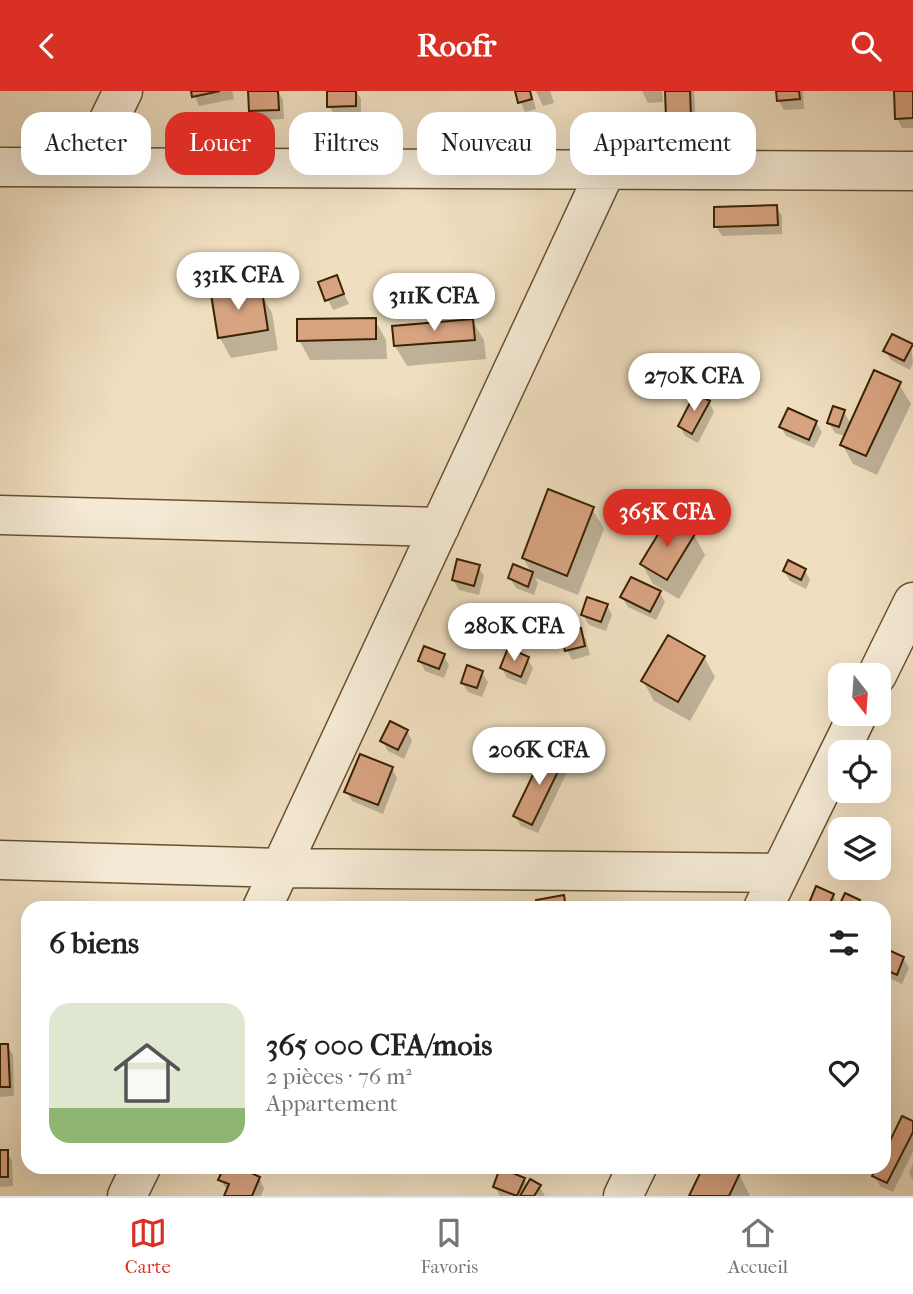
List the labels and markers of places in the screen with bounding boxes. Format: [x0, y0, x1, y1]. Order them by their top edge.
pin: 331K CFA [166, 253, 310, 312]
pin: 311K CFA [362, 273, 506, 333]
pin: 270K CFA [622, 353, 766, 413]
pin: 365K CFA [595, 489, 739, 549]
pin: 280K CFA [442, 603, 586, 663]
pin: 206K CFA [467, 727, 611, 787]

